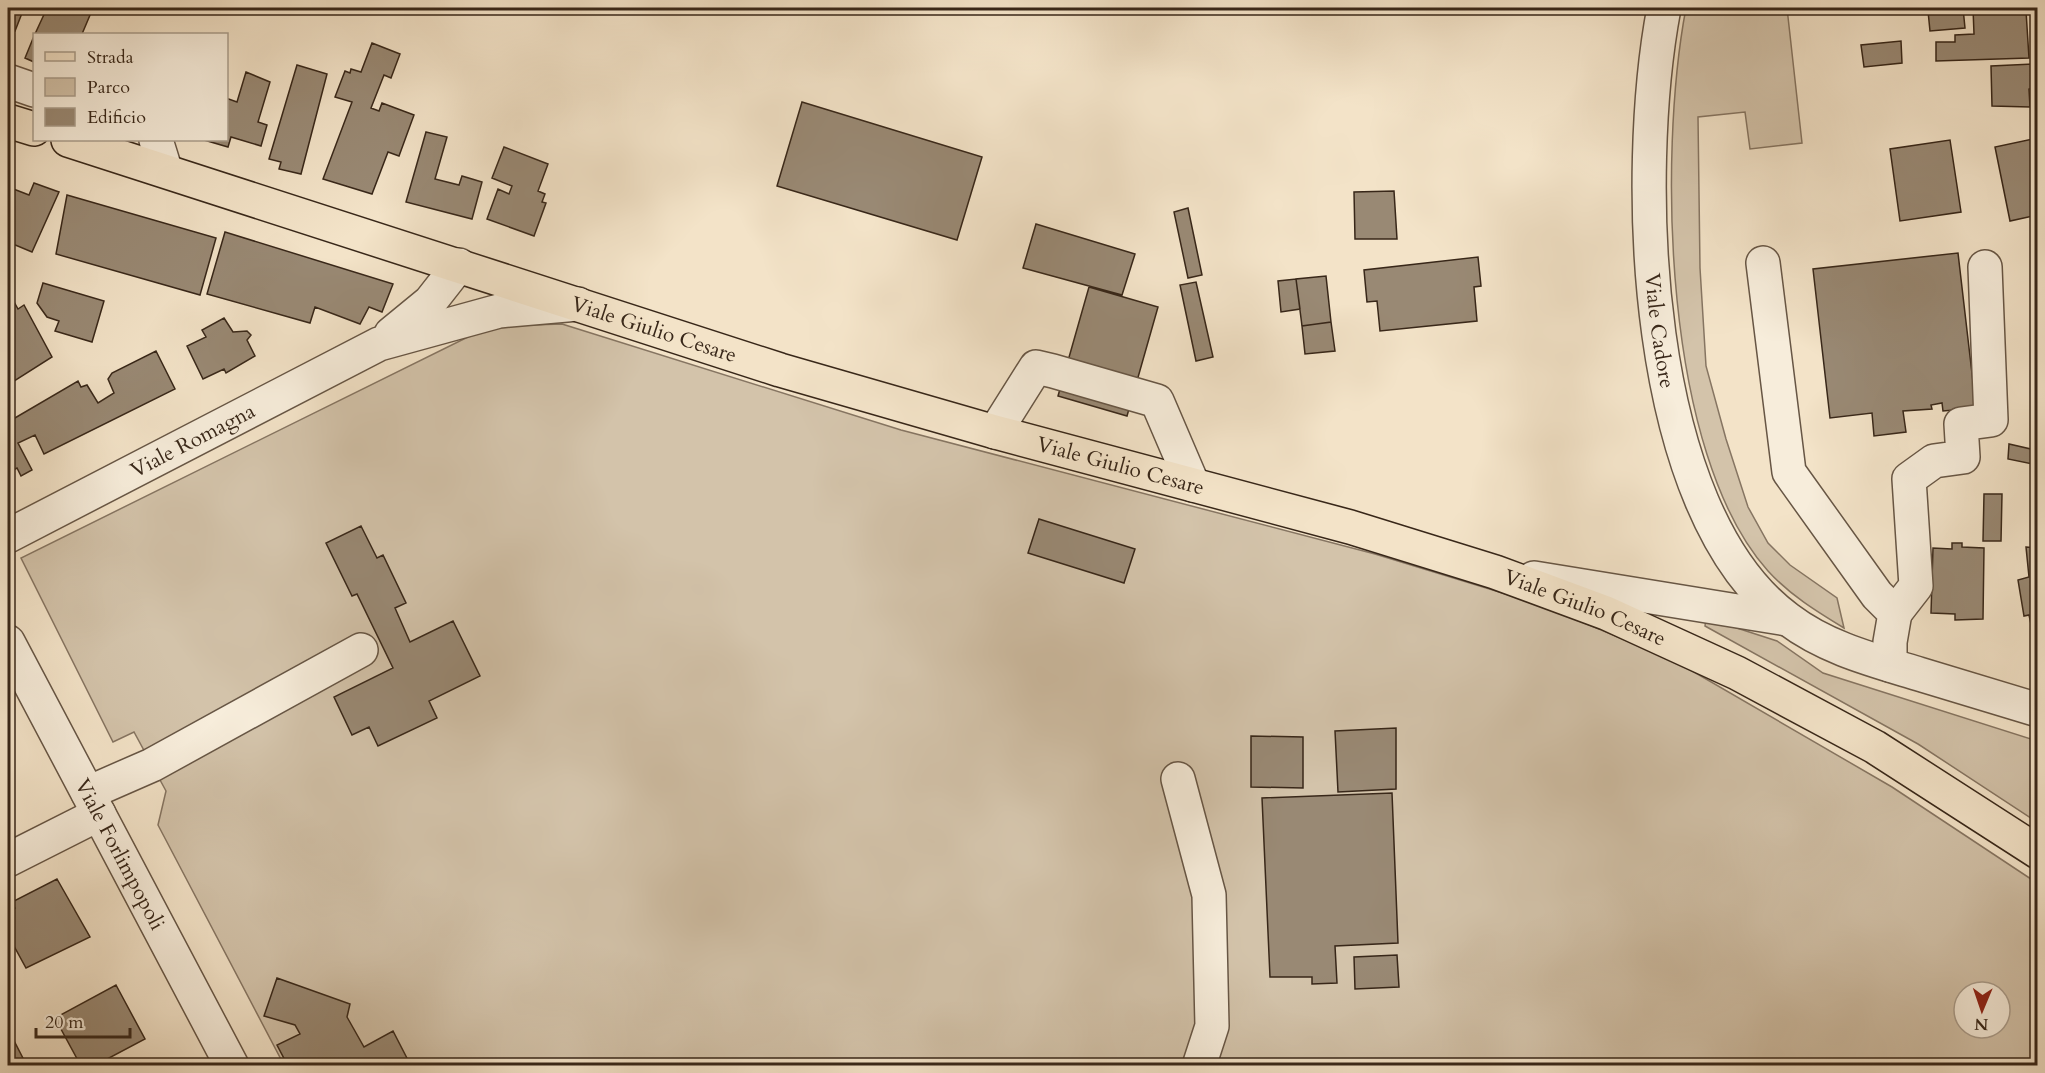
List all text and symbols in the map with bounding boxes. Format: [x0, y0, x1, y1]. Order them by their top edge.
legend [33, 33, 228, 141]
text: Strada [87, 45, 134, 70]
text: Parco [87, 75, 130, 100]
text: Edificio [87, 105, 146, 130]
street label: Viale Cadore [1637, 272, 1682, 391]
street label: Viale Giulio Cesare [568, 290, 740, 370]
street label: Viale Romagna [126, 397, 260, 485]
street label: Viale Giulio Cesare [1034, 430, 1207, 502]
street label: Viale Giulio Cesare [1500, 563, 1670, 653]
street label: Viale Forlimpopoli [68, 774, 172, 935]
north arrow [1952, 980, 2012, 1040]
scale bar [36, 1001, 130, 1039]
text: 20 m [45, 1010, 84, 1035]
text: N [1974, 1013, 1989, 1035]

